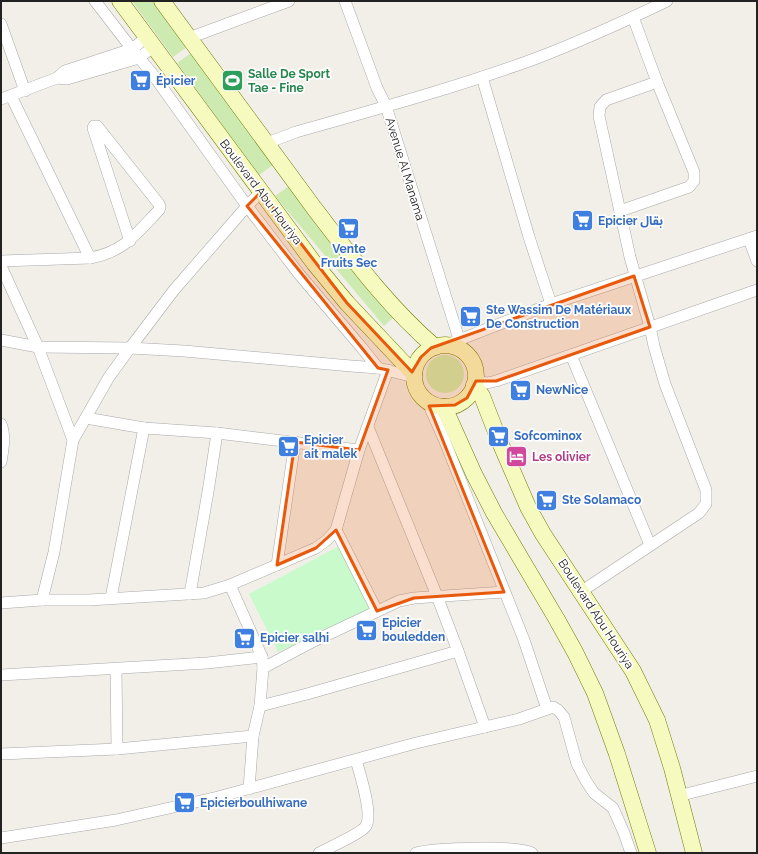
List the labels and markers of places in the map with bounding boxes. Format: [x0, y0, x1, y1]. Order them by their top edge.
place label: Salle De Sport Tae - Fine [248, 67, 330, 95]
supermarket icon: Épicier [127, 68, 153, 94]
sports icon: Salle De Sport Tae - Fine [220, 68, 246, 94]
place label: Épicier [156, 73, 196, 88]
supermarket icon: Epicier بقال [570, 208, 596, 234]
place label: Epicier بقال [598, 214, 663, 228]
supermarket icon: Vente Fruits Sec [336, 215, 362, 241]
place label: Vente Fruits Sec [321, 242, 377, 270]
place label: Ste Wassim De Matériaux De Construction [486, 303, 632, 331]
supermarket icon: Ste Wassim De Matériaux De Construction [458, 304, 484, 330]
supermarket icon: NewNice [508, 377, 534, 403]
place label: NewNice [536, 383, 588, 397]
supermarket icon: Sofcominox [486, 423, 512, 449]
place label: Sofcominox [514, 429, 582, 443]
place label: Epicier ait malek [304, 433, 357, 461]
supermarket icon: Epicier ait malek [276, 434, 302, 460]
hotel icon: Les olivier [504, 444, 530, 470]
place label: Les olivier [532, 450, 591, 464]
supermarket icon: Ste Solamaco [533, 487, 559, 513]
place label: Ste Solamaco [562, 493, 641, 507]
place label: Epicier bouledden [382, 616, 445, 644]
supermarket icon: Epicier bouledden [354, 617, 380, 643]
supermarket icon: Epicier salhi [232, 625, 258, 651]
place label: Epicier salhi [260, 631, 329, 645]
supermarket icon: Epicierboulhiwane [172, 790, 198, 816]
place label: Epicierboulhiwane [200, 796, 307, 810]

